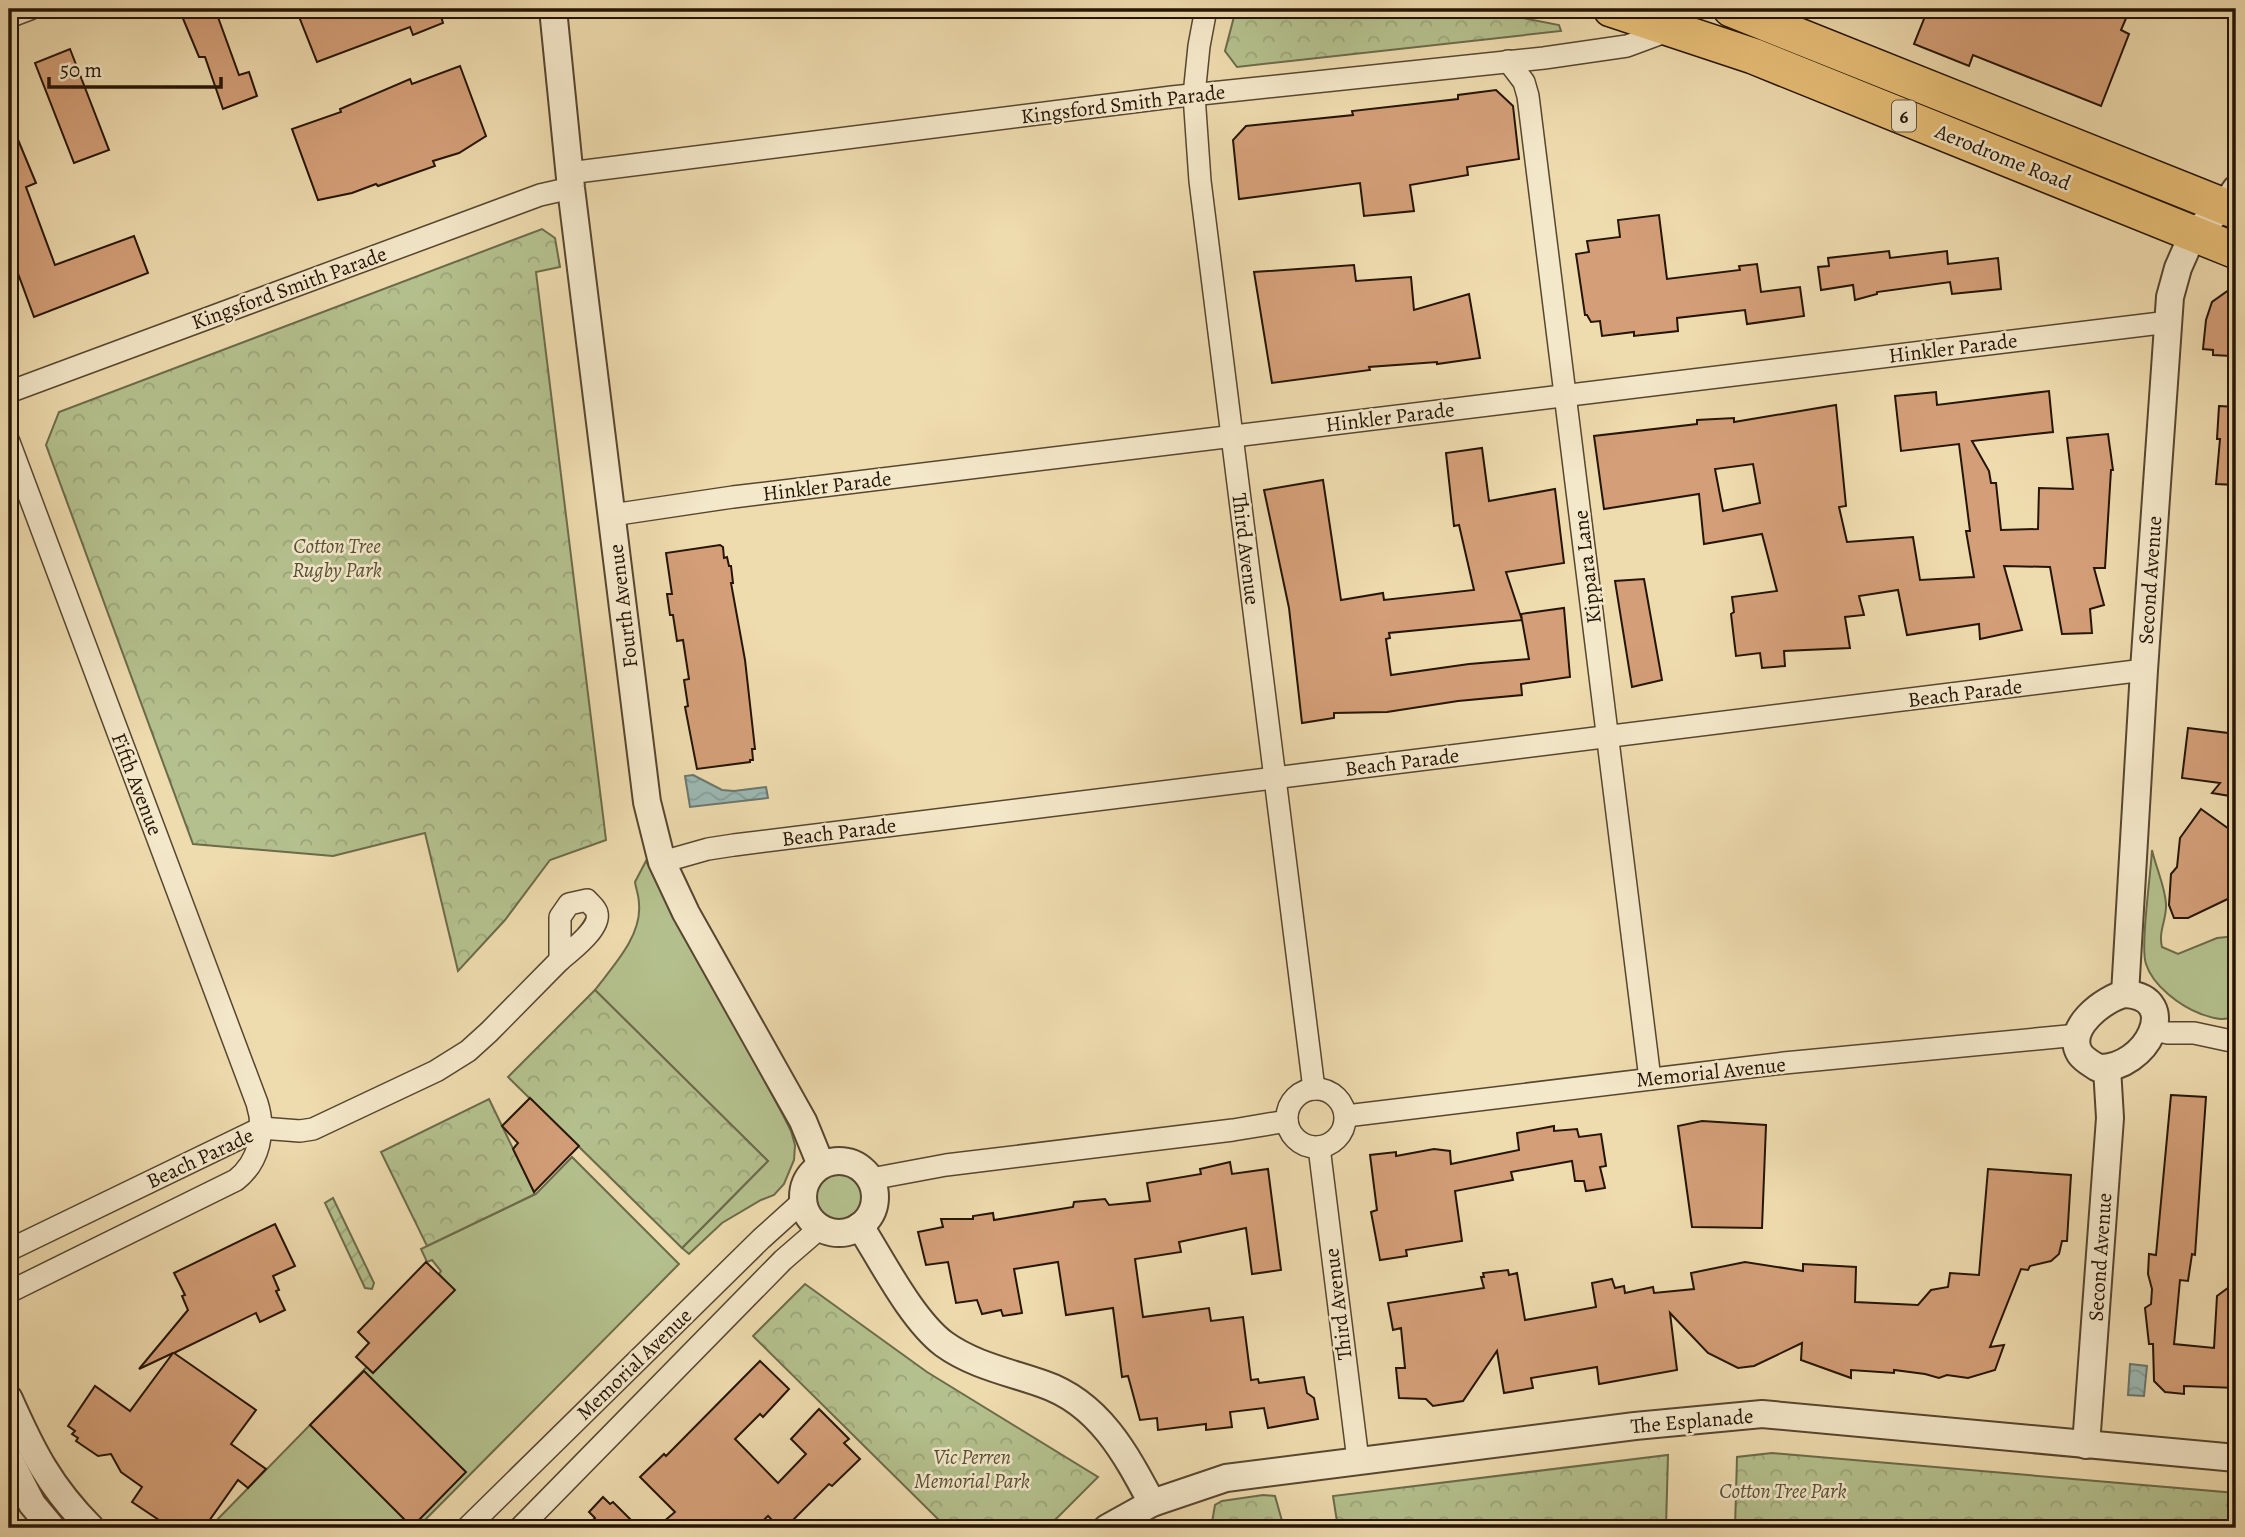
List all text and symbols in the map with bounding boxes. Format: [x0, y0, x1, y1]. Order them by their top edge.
scale bar [49, 46, 220, 90]
text: 50 m [60, 56, 102, 84]
street label: Kingsford Smith Parade [1019, 78, 1227, 130]
road number: 6 [1892, 100, 1916, 132]
street label: Aerodrome Road [1930, 117, 2076, 197]
street label: Kingsford Smith Parade [188, 240, 390, 336]
street label: Hinkler Parade [1887, 326, 2019, 370]
street label: Hinkler Parade [1324, 395, 1456, 439]
street label: Hinkler Parade [761, 464, 893, 508]
street label: Third Avenue [1225, 491, 1267, 607]
street label: Kippara Lane [1566, 509, 1608, 625]
street label: Second Avenue [2132, 515, 2168, 645]
park label: Cotton Tree Rugby Park [292, 532, 382, 584]
street label: Fourth Avenue [602, 543, 644, 669]
street label: Beach Parade [1906, 672, 2024, 714]
street label: Fifth Avenue [105, 729, 169, 839]
street label: Beach Parade [1343, 741, 1461, 783]
street label: Beach Parade [780, 811, 898, 853]
street label: Memorial Avenue [1635, 1050, 1787, 1094]
street label: Beach Parade [142, 1121, 258, 1195]
street label: Second Avenue [2082, 1192, 2118, 1322]
street label: Third Avenue [1317, 1246, 1359, 1362]
street label: Memorial Avenue [570, 1302, 698, 1426]
street label: The Esplanade [1629, 1402, 1755, 1440]
park label: Vic Perren Memorial Park [914, 1443, 1030, 1495]
park label: Cotton Tree Park [1719, 1477, 1847, 1505]

